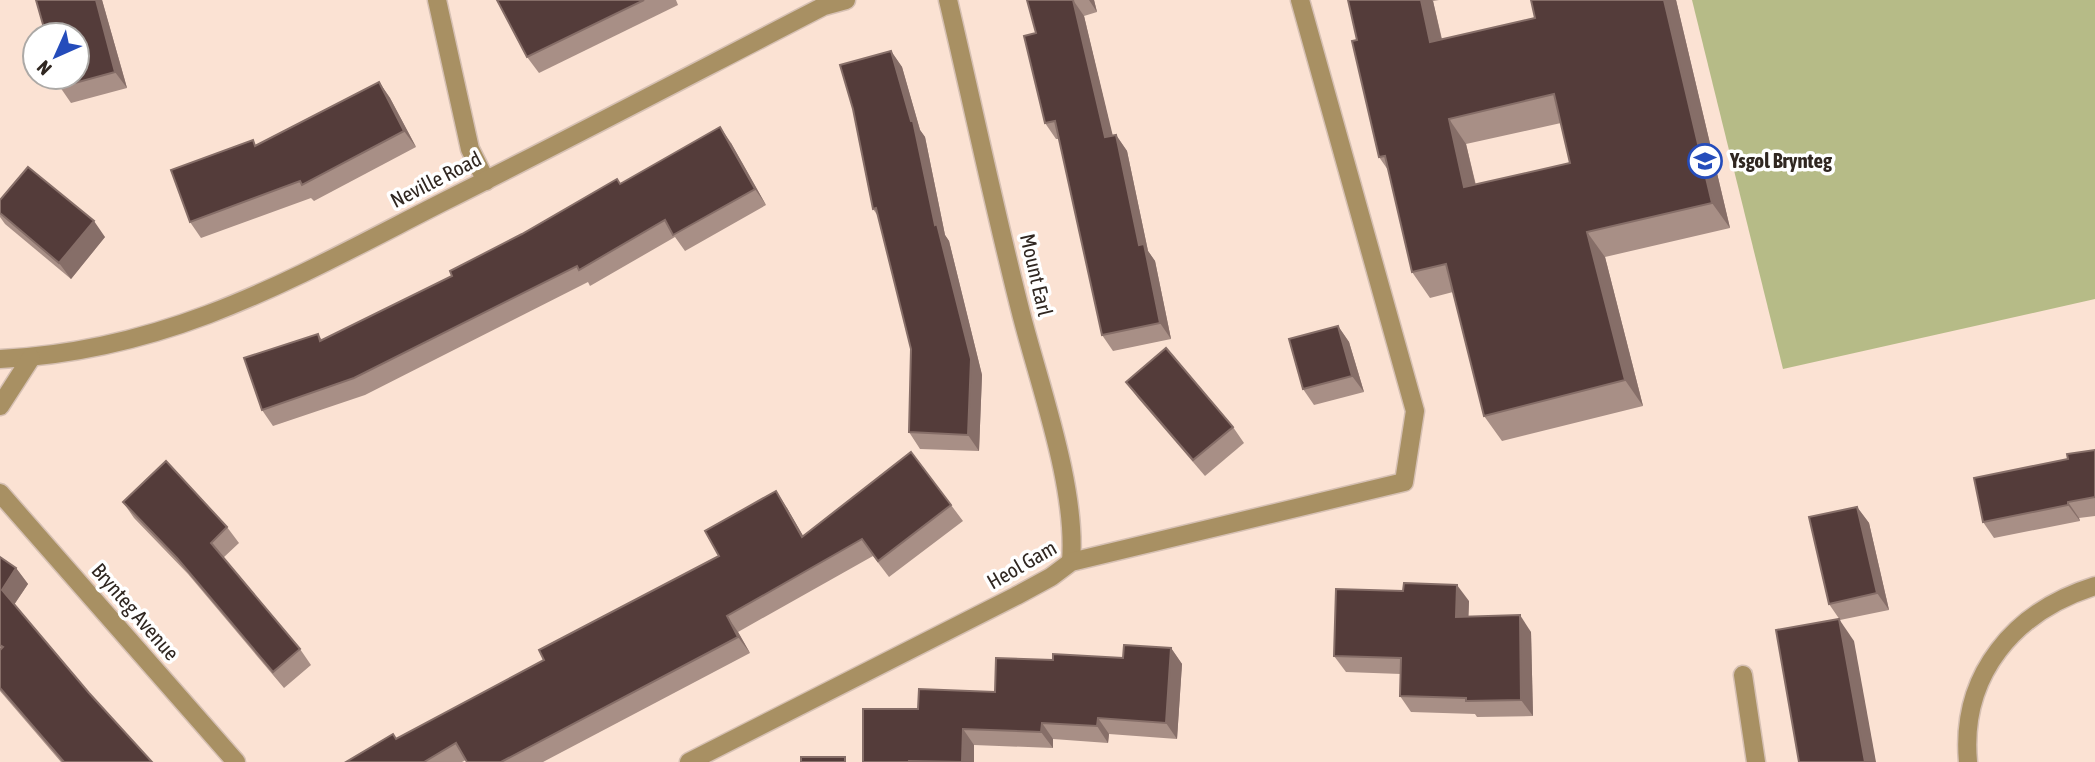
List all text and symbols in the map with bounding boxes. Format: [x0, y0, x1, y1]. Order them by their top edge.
north arrow [21, 21, 91, 91]
text: N [32, 56, 56, 80]
school or university icon: Ysgol Brynteg [1686, 142, 1724, 180]
street label: Neville Road [386, 146, 485, 212]
place label: Ysgol Brynteg [1729, 148, 1833, 172]
street label: Mount Earl [1016, 231, 1058, 319]
street label: Heol Gam [983, 535, 1060, 594]
street label: Brynteg Avenue [87, 558, 184, 665]

